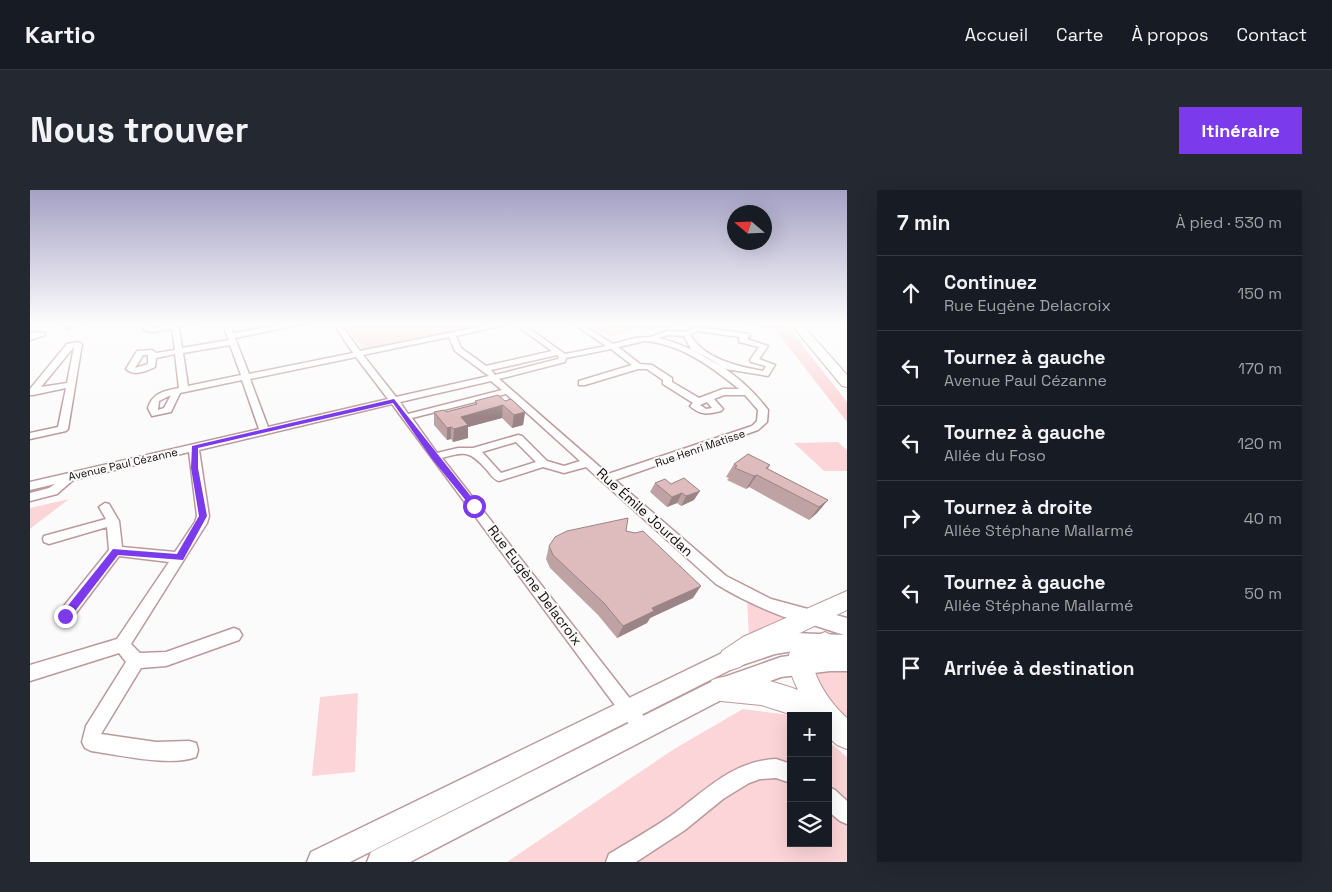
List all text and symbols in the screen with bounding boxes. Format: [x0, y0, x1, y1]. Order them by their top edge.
text: Kartio [25, 19, 95, 50]
text: Accueil [965, 23, 1028, 46]
text: Carte [1056, 23, 1103, 46]
text: À propos [1131, 23, 1209, 46]
text: Contact [1237, 23, 1307, 46]
button: Itinéraire [1179, 107, 1302, 154]
text: Nous trouver [30, 108, 249, 152]
north arrow [727, 205, 772, 250]
text: 7 min [897, 209, 950, 236]
text: À pied · 530 m [1175, 212, 1282, 233]
text: Continuez [944, 270, 1037, 295]
icon: ahead [897, 279, 925, 307]
text: 150 m [1238, 283, 1282, 304]
text: Rue Eugène Delacroix [944, 295, 1111, 316]
text: Tournez à gauche [944, 345, 1106, 370]
icon: left [897, 354, 925, 382]
text: 170 m [1238, 358, 1282, 379]
text: Avenue Paul Cézanne [944, 370, 1107, 391]
text: Tournez à gauche [944, 420, 1106, 445]
street label: Rue Henri Matisse [653, 426, 747, 470]
icon: left [897, 429, 925, 457]
text: 120 m [1238, 433, 1282, 454]
street label: Avenue Paul Cézanne [67, 445, 179, 483]
text: Allée du Foso [944, 445, 1046, 466]
street label: Rue Émile Jourdan [593, 464, 697, 560]
route start [463, 495, 486, 518]
text: Tournez à droite [944, 495, 1093, 520]
icon: right [897, 504, 925, 532]
text: 40 m [1244, 508, 1282, 529]
text: Allée Stéphane Mallarmé [944, 520, 1133, 541]
street label: Rue Eugène Delacroix [484, 521, 586, 649]
text: Tournez à gauche [944, 570, 1106, 595]
icon: left [897, 579, 925, 607]
text: 50 m [1244, 583, 1282, 604]
text: Allée Stéphane Mallarmé [944, 595, 1133, 616]
route end [54, 605, 77, 628]
icon: arrive [897, 654, 925, 682]
text: Arrivée à destination [944, 656, 1134, 681]
map controls [787, 712, 832, 847]
button: + [787, 712, 832, 757]
button: − [787, 757, 832, 802]
button: layers [787, 802, 832, 847]

